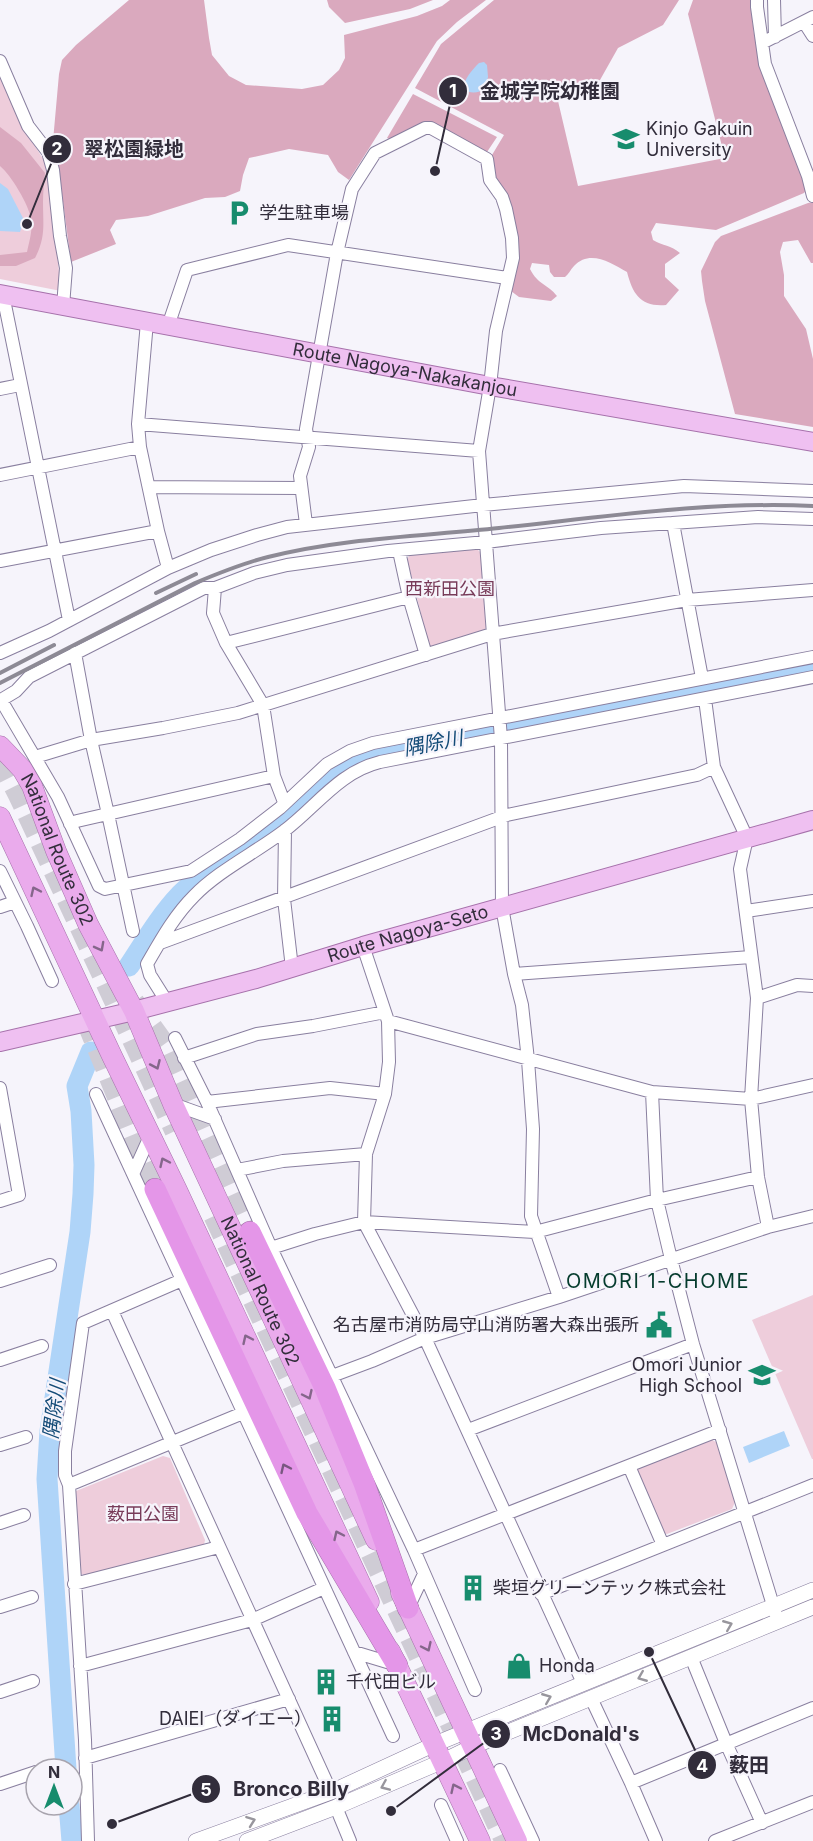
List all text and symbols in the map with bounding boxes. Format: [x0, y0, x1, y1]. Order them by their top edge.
callout: 金城学院幼稚園 [438, 72, 632, 110]
text: 金城学院幼稚園 [480, 79, 620, 103]
text: 1 [449, 80, 457, 101]
place label: Kinjo Gakuin University [646, 118, 753, 160]
school or university icon: Kinjo Gakuin University [611, 124, 641, 154]
callout: 翠松園緑地 [42, 130, 196, 168]
text: 翠松園緑地 [84, 137, 184, 161]
text: 2 [51, 138, 63, 159]
parking icon: 学生駐車場 [224, 198, 254, 228]
place label: 学生駐車場 [259, 202, 349, 223]
street label: Route Nagoya-Nakakanjou [291, 338, 519, 401]
park label: 西新田公園 [405, 578, 495, 599]
water label: 隅除川 [401, 725, 467, 761]
street label: National Route 302 [17, 769, 98, 929]
one-way arrow [31, 886, 43, 897]
street label: Route Nagoya-Seto [325, 900, 490, 966]
one-way arrow [93, 941, 104, 951]
one-way arrow [149, 1059, 161, 1070]
one-way arrow [160, 1158, 172, 1169]
street label: National Route 302 [217, 1213, 304, 1369]
district label: OMORI 1-CHOME [566, 1269, 750, 1293]
public building icon: 名古屋市消防局守山消防署大森出張所 [644, 1310, 674, 1340]
place label: 名古屋市消防局守山消防署大森出張所 [333, 1314, 639, 1335]
one-way arrow [242, 1334, 254, 1345]
place label: Omori Junior High School [632, 1354, 742, 1396]
school or university icon: Omori Junior High School [747, 1360, 777, 1390]
water label: 隅除川 [38, 1376, 70, 1440]
one-way arrow [301, 1389, 313, 1400]
one-way arrow [281, 1463, 293, 1474]
park label: 薮田公園 [107, 1503, 179, 1524]
one-way arrow [333, 1530, 345, 1541]
building icon: 柴垣グリーンテック株式会社 [458, 1573, 488, 1603]
place label: 柴垣グリーンテック株式会社 [493, 1577, 726, 1598]
one-way arrow [721, 1620, 732, 1632]
one-way arrow [419, 1641, 431, 1652]
shop icon: Honda [504, 1651, 534, 1681]
place label: Honda [539, 1655, 595, 1676]
building icon: 千代田ビル [311, 1667, 341, 1697]
one-way arrow [637, 1670, 648, 1682]
place label: 千代田ビル [346, 1671, 436, 1692]
one-way arrow [541, 1693, 552, 1705]
building icon: DAIEI（ダイエー） [317, 1704, 347, 1734]
place label: DAIEI（ダイエー） [159, 1708, 312, 1729]
callout: McDonald's [481, 1715, 652, 1753]
text: McDonald's [522, 1722, 640, 1746]
text: 3 [490, 1723, 502, 1744]
callout: 薮田 [687, 1746, 781, 1784]
text: 薮田 [729, 1753, 769, 1777]
text: 4 [696, 1755, 708, 1776]
north arrow [24, 1757, 84, 1817]
text: N [48, 1762, 60, 1782]
callout: Bronco Billy [191, 1770, 361, 1808]
text: Bronco Billy [233, 1777, 349, 1801]
text: 5 [200, 1779, 212, 1800]
one-way arrow [381, 1779, 392, 1791]
one-way arrow [450, 1784, 462, 1795]
one-way arrow [245, 1816, 256, 1829]

